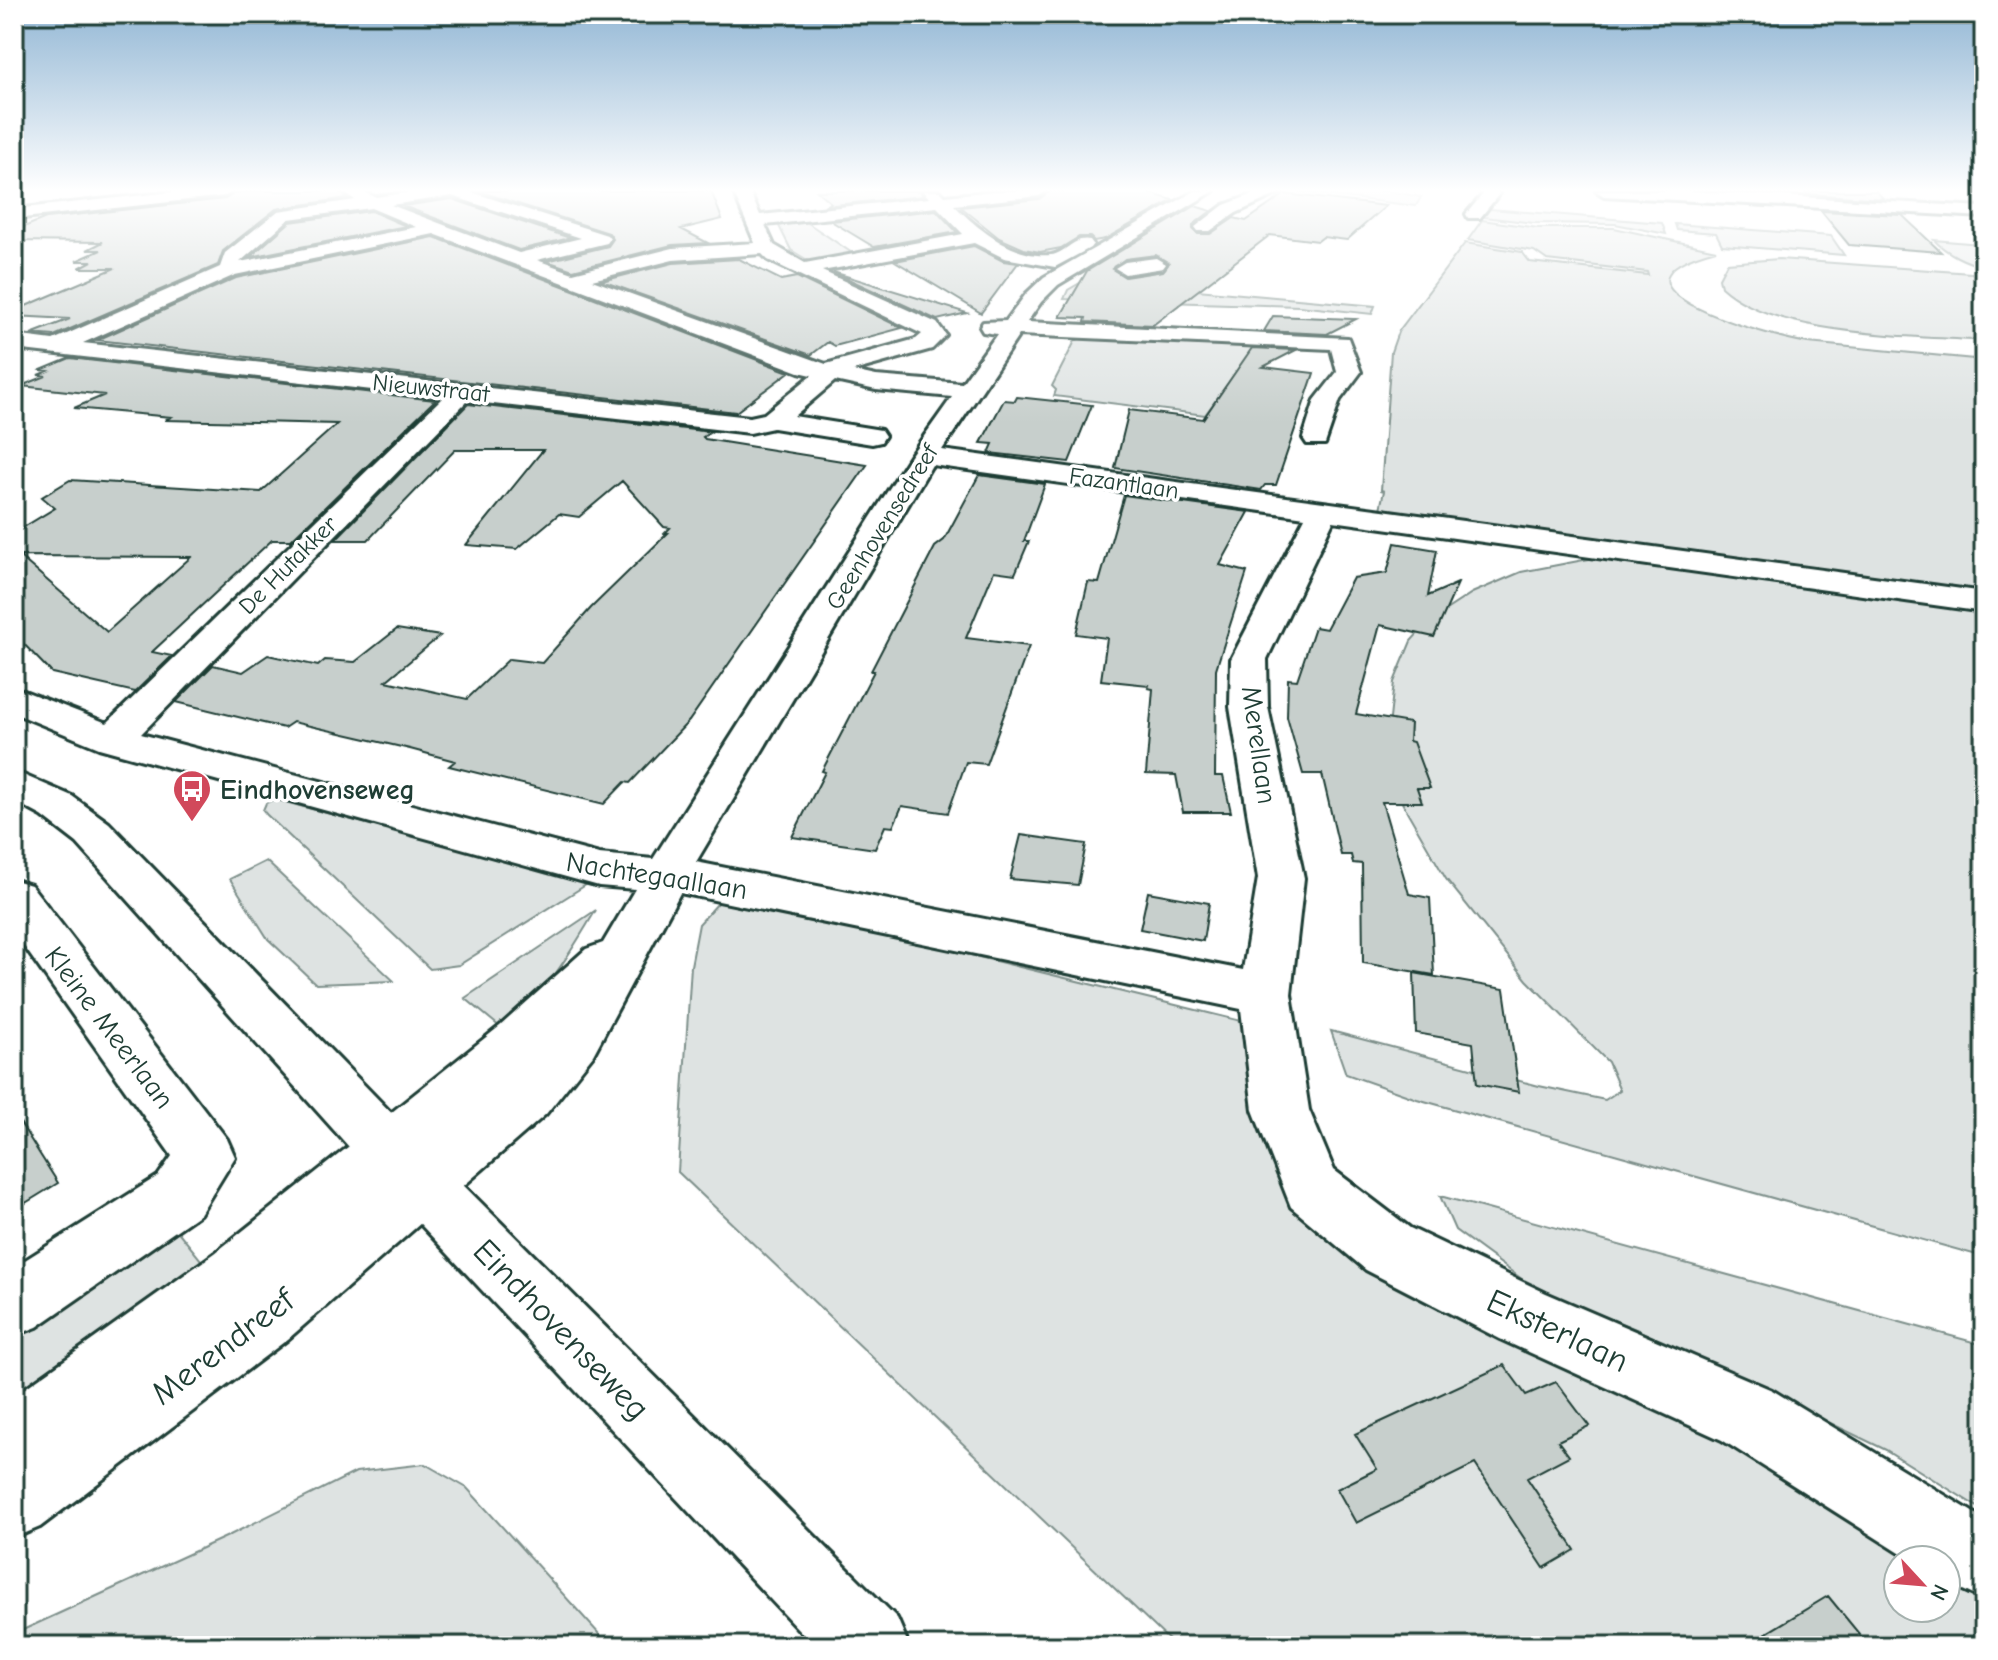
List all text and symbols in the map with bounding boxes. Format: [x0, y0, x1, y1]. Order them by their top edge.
street label: Nieuwstraat [371, 368, 492, 408]
street label: Geenhovensedreef [820, 438, 945, 615]
street label: Fazantlaan [1067, 461, 1181, 505]
street label: De Hutakker [233, 510, 343, 620]
street label: Merellaan [1235, 684, 1283, 806]
bus stop icon: Eindhovenseweg [171, 768, 213, 823]
place label: Eindhovenseweg [220, 774, 415, 806]
street label: Nachtegaallaan [564, 846, 750, 906]
street label: Kleine Meerlaan [38, 940, 180, 1115]
street label: Eindhovenseweg [465, 1231, 658, 1429]
street label: Merendreef [143, 1279, 304, 1414]
street label: Eksterlaan [1480, 1281, 1635, 1381]
north arrow [1882, 1544, 1962, 1624]
text: N [1924, 1580, 1954, 1604]

